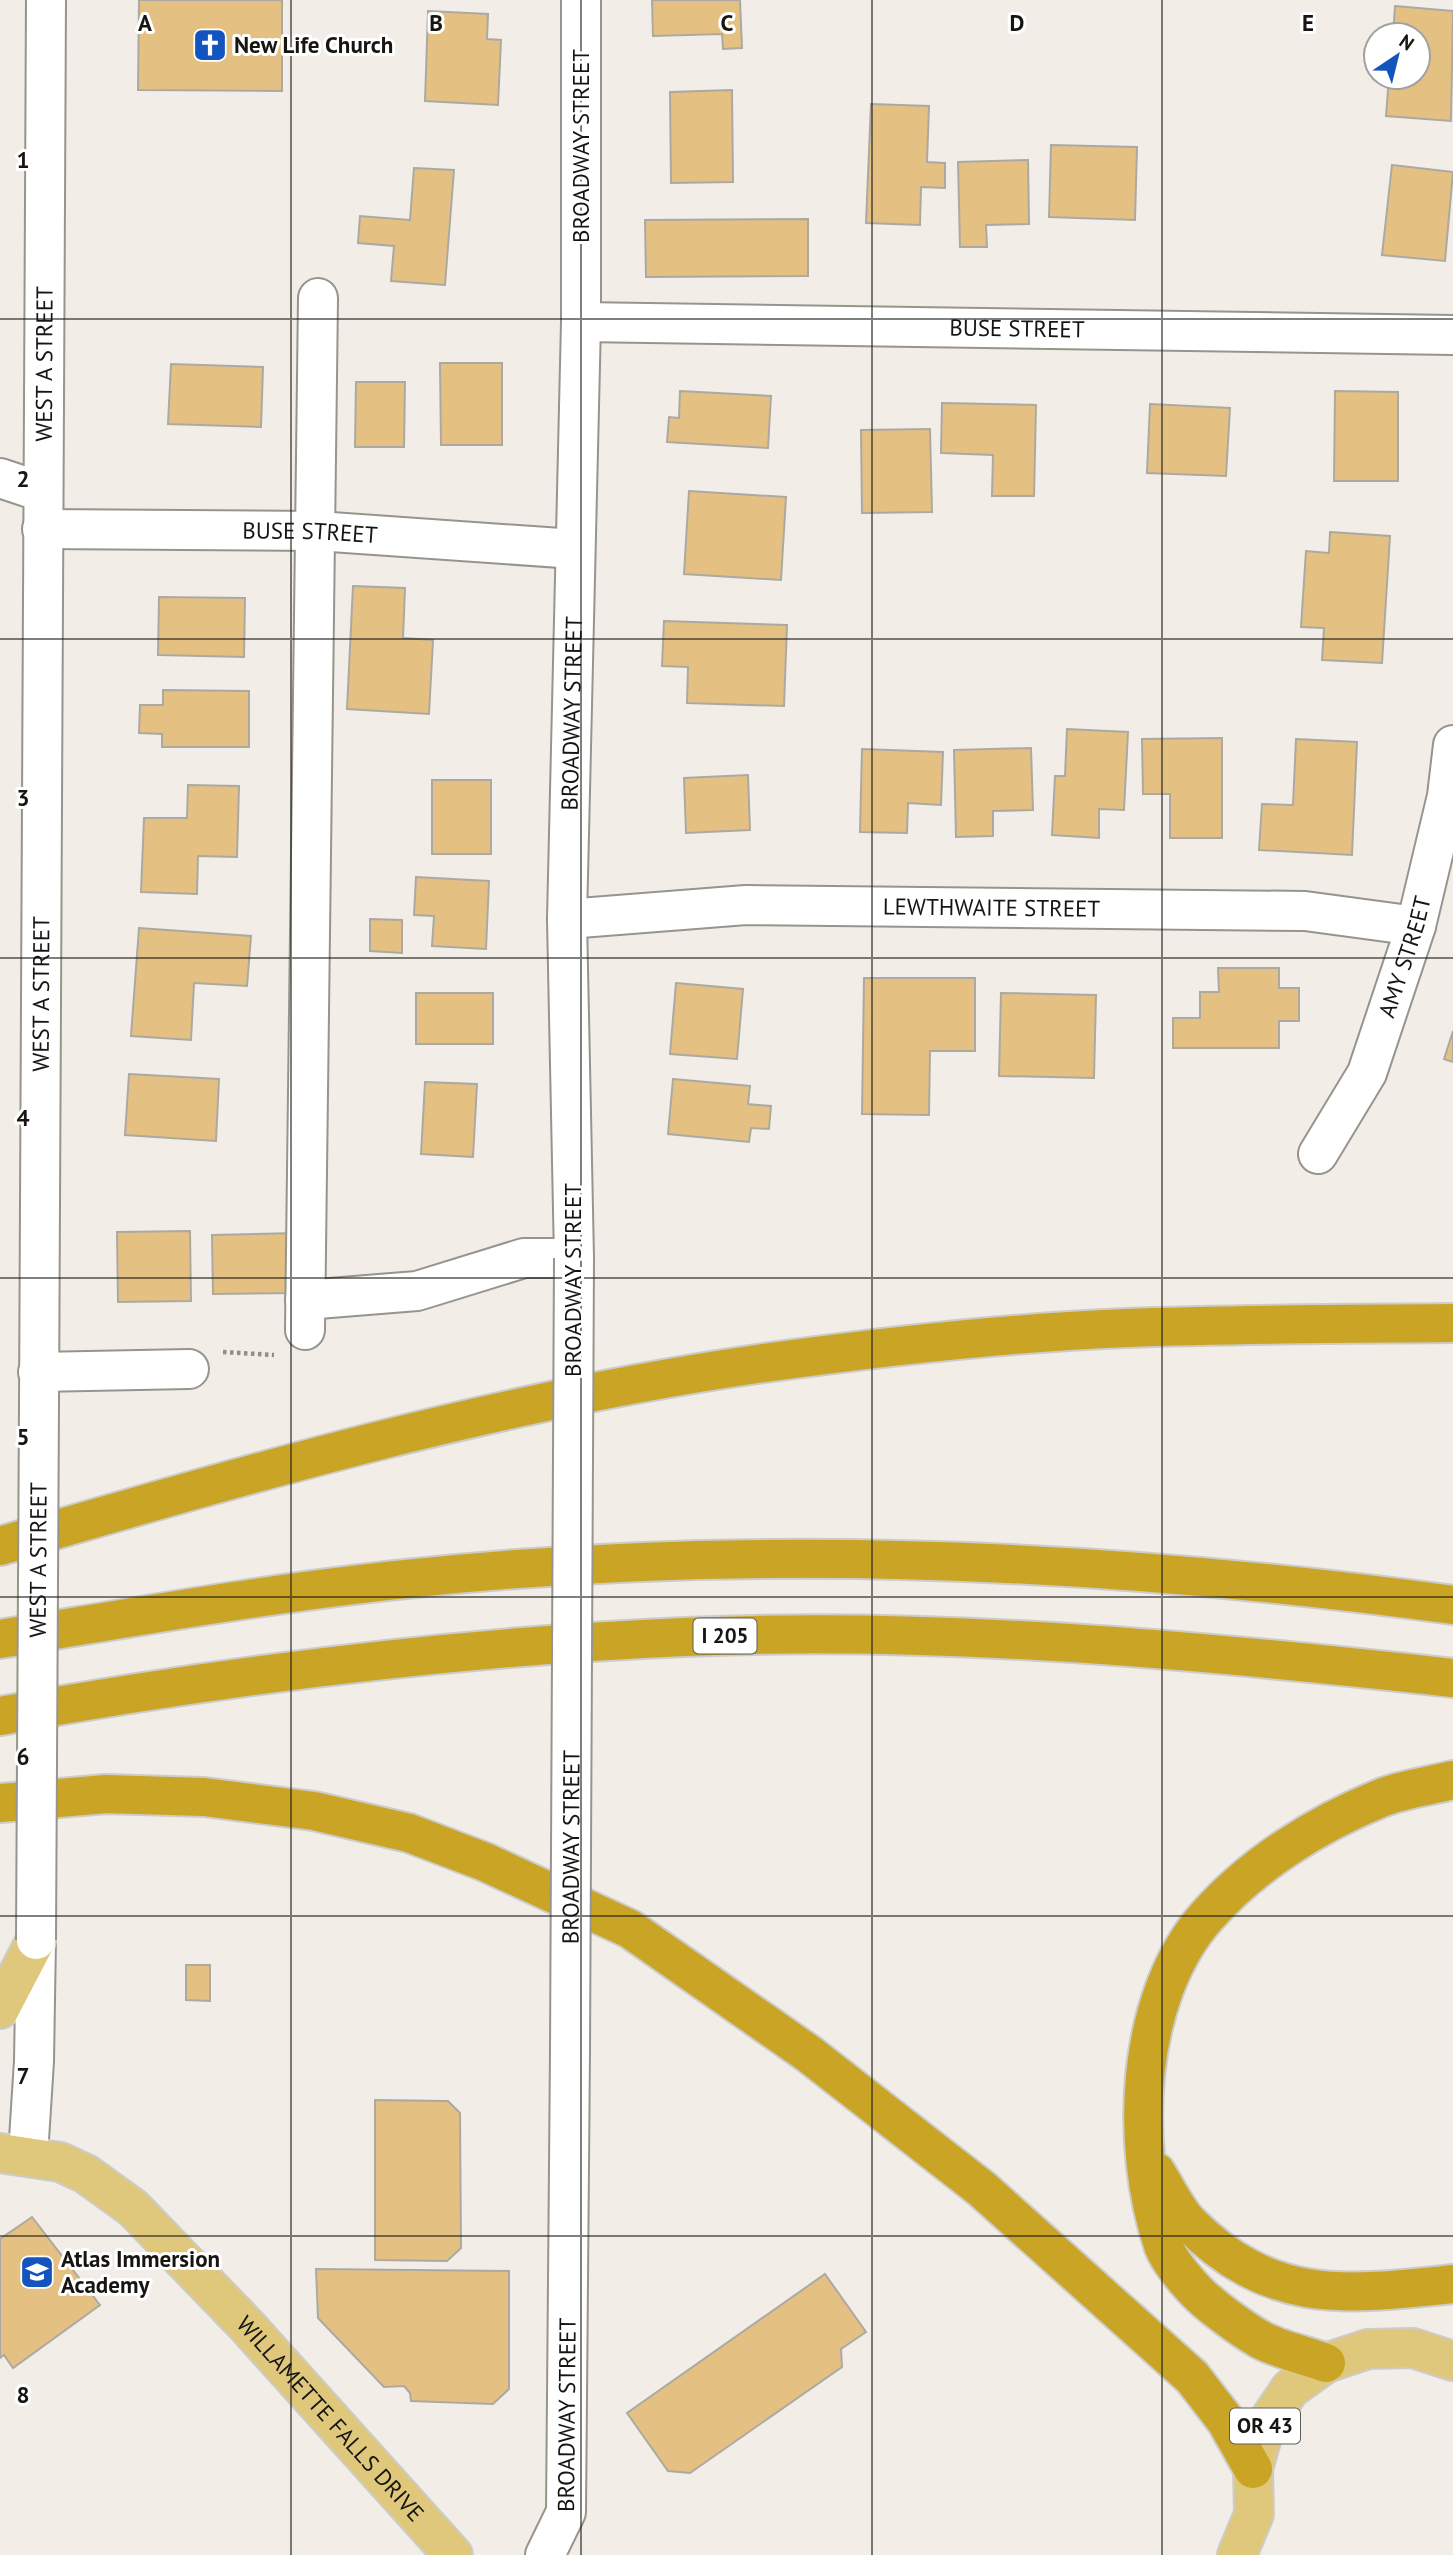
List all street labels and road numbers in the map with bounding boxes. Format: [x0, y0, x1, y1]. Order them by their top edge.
street label: BROADWAY STREET [566, 49, 595, 243]
street label: WEST A STREET [29, 286, 59, 442]
street label: BUSE STREET [949, 312, 1085, 344]
street label: BUSE STREET [242, 515, 379, 549]
street label: BROADWAY STREET [555, 616, 588, 811]
street label: LEWTHWAITE STREET [883, 891, 1101, 923]
street label: AMY STREET [1372, 893, 1437, 1021]
street label: WEST A STREET [26, 916, 55, 1072]
street label: BROADWAY STREET [558, 1183, 587, 1377]
street label: WEST A STREET [23, 1482, 53, 1638]
road number: I 205 [694, 1618, 756, 1654]
street label: BROADWAY STREET [556, 1750, 586, 1944]
street label: WILLAMETTE FALLS DRIVE [231, 2310, 431, 2527]
street label: BROADWAY STREET [551, 2317, 582, 2512]
road number: OR 43 [1230, 2408, 1300, 2444]

